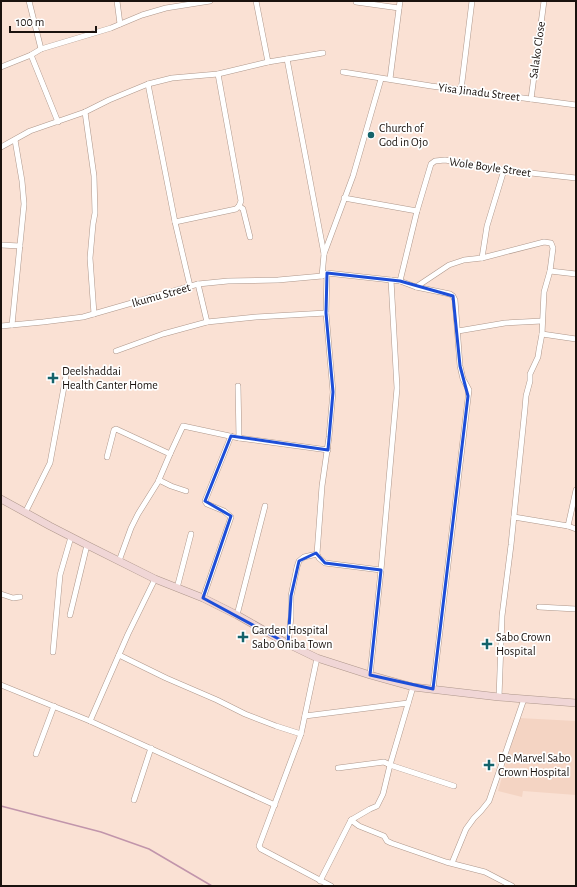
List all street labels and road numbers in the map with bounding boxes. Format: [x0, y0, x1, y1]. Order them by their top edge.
street label: Salako Close [527, 21, 547, 79]
street label: Yisa Jinadu Street [438, 81, 521, 103]
street label: Wole Boyle Street [448, 155, 532, 180]
street label: Ikumu Street [130, 281, 192, 309]

